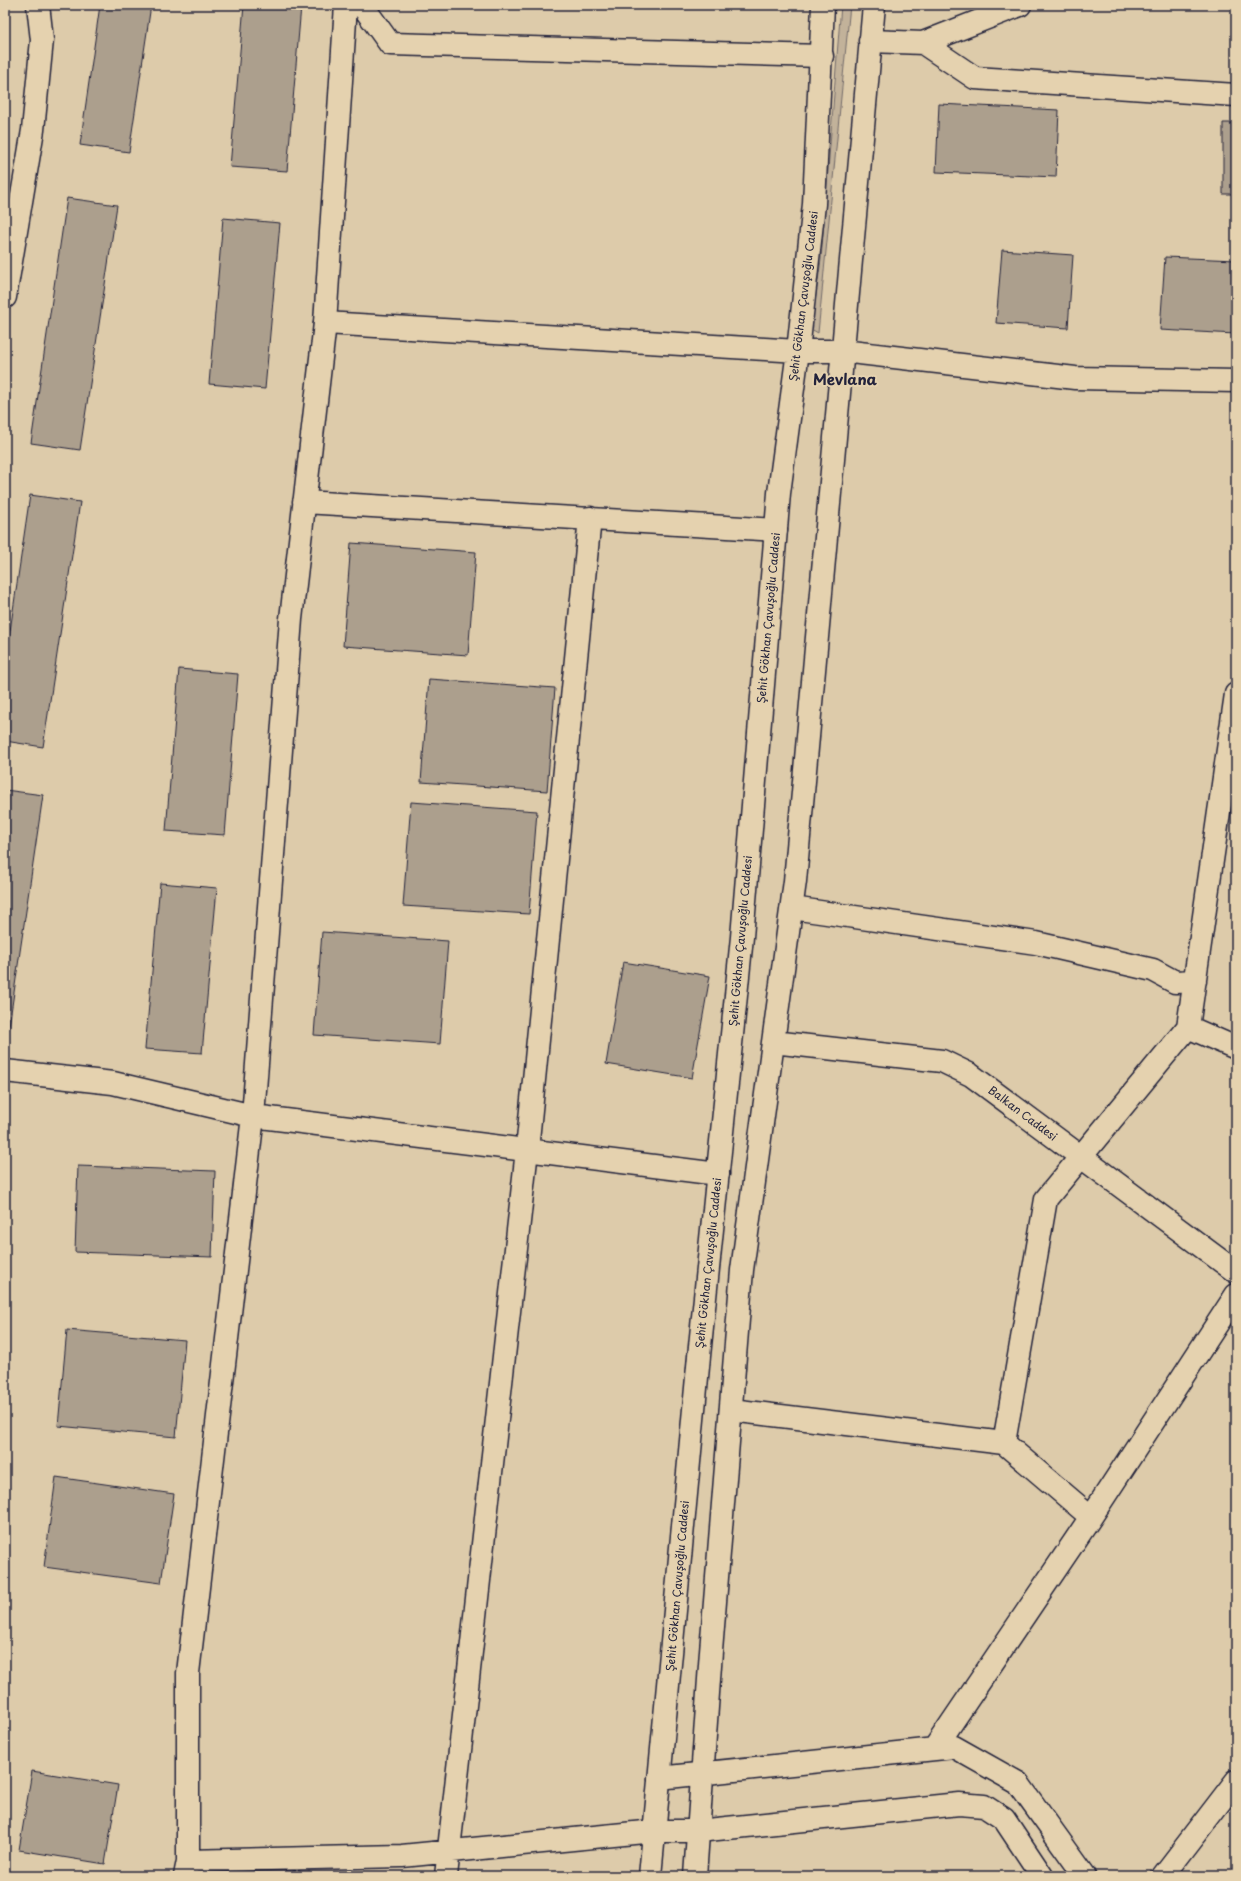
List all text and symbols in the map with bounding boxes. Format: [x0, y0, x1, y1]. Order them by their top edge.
street label: Şehit Gökhan Çavuşoğlu Caddesi [784, 210, 822, 382]
district label: Mevlana [813, 367, 878, 390]
street label: Şehit Gökhan Çavuşoğlu Caddesi [752, 532, 784, 704]
street label: Şehit Gökhan Çavuşoğlu Caddesi [724, 855, 756, 1027]
street label: Balkan Caddesi [985, 1081, 1061, 1145]
street label: Şehit Gökhan Çavuşoğlu Caddesi [691, 1177, 725, 1349]
street label: Şehit Gökhan Çavuşoğlu Caddesi [661, 1500, 693, 1672]

